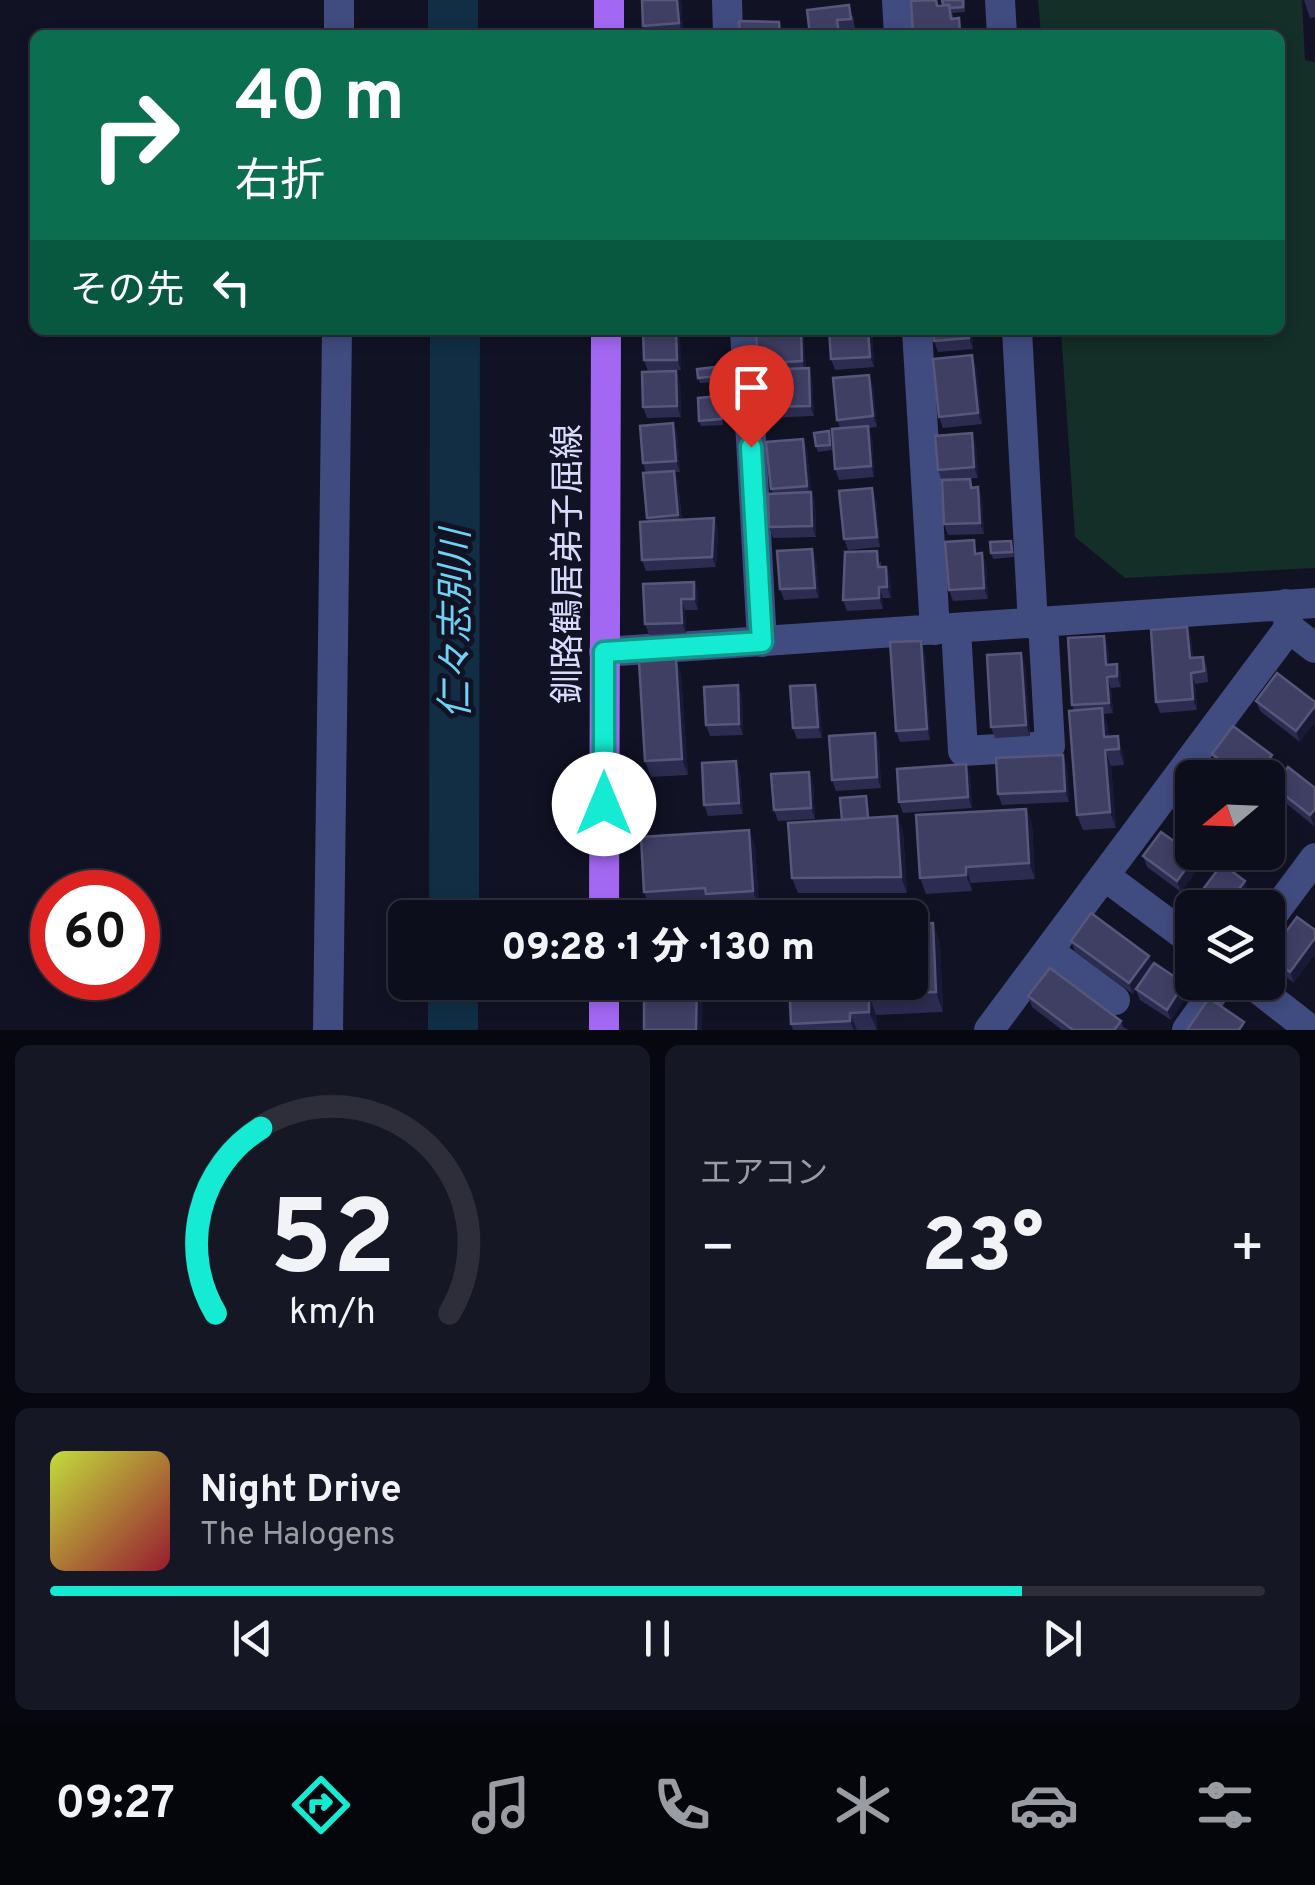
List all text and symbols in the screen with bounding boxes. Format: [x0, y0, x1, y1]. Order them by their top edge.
text: 40 m [235, 56, 405, 145]
icon: right [70, 70, 200, 200]
text: 右折 [235, 155, 325, 212]
icon: left [204, 260, 259, 315]
text: その先 [70, 268, 184, 317]
pin [709, 345, 794, 448]
icon: arrive [724, 360, 779, 415]
street label: 釧路鶴居弟子屈線 [548, 424, 592, 704]
water label: 仁々志別川 [434, 525, 483, 719]
position arrow [552, 752, 656, 856]
north arrow [1175, 760, 1285, 870]
map controls [1175, 760, 1285, 1000]
speed limit sign: 60 [30, 870, 160, 1000]
button: layers [1175, 890, 1285, 1000]
text: 09:28 · 1 分 · 130 m [501, 925, 815, 974]
text: エアコン [700, 1155, 828, 1195]
text: 52 [269, 1179, 396, 1311]
text: 23° [921, 1203, 1044, 1298]
text: − [700, 1216, 735, 1286]
text: + [1230, 1216, 1265, 1286]
text: km/h [289, 1291, 376, 1337]
text: Night Drive [200, 1467, 402, 1516]
text: The Halogens [200, 1516, 395, 1556]
icon: previous [225, 1611, 280, 1666]
icon: pause [630, 1611, 685, 1666]
icon: next [1035, 1611, 1090, 1666]
icon: directions [286, 1770, 356, 1840]
icon: music [466, 1770, 536, 1840]
icon: phone [647, 1770, 717, 1840]
icon: climate [828, 1770, 898, 1840]
icon: car [1009, 1770, 1079, 1840]
icon: filters [1190, 1770, 1260, 1840]
text: 09:27 [55, 1777, 175, 1834]

